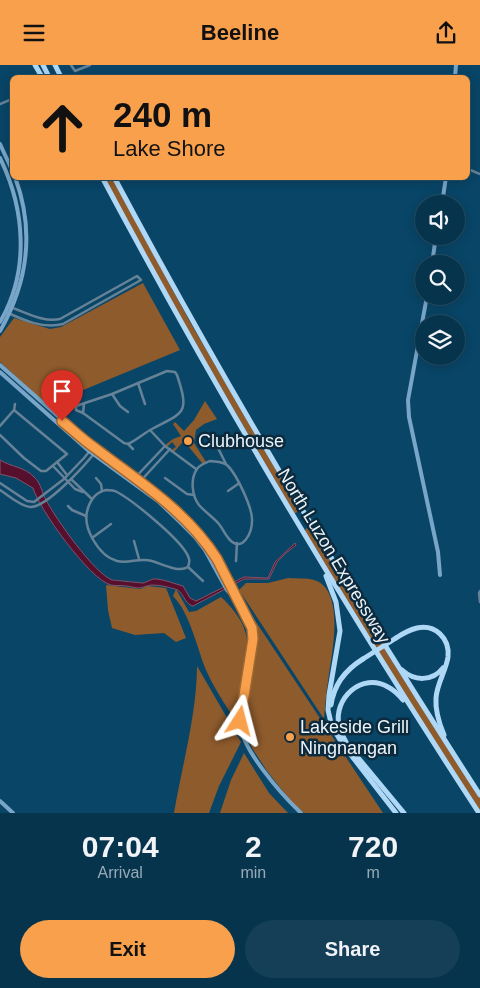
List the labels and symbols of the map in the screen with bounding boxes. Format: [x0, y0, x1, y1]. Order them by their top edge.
pin [41, 370, 83, 421]
place label: Clubhouse [198, 431, 284, 451]
marker: Clubhouse [182, 435, 194, 447]
street label: North Luzon Expressway [274, 465, 394, 647]
position arrow [213, 694, 265, 746]
place label: Lakeside Grill Ningnangan [300, 717, 409, 758]
marker: Lakeside Grill Ningnangan [284, 731, 296, 743]

